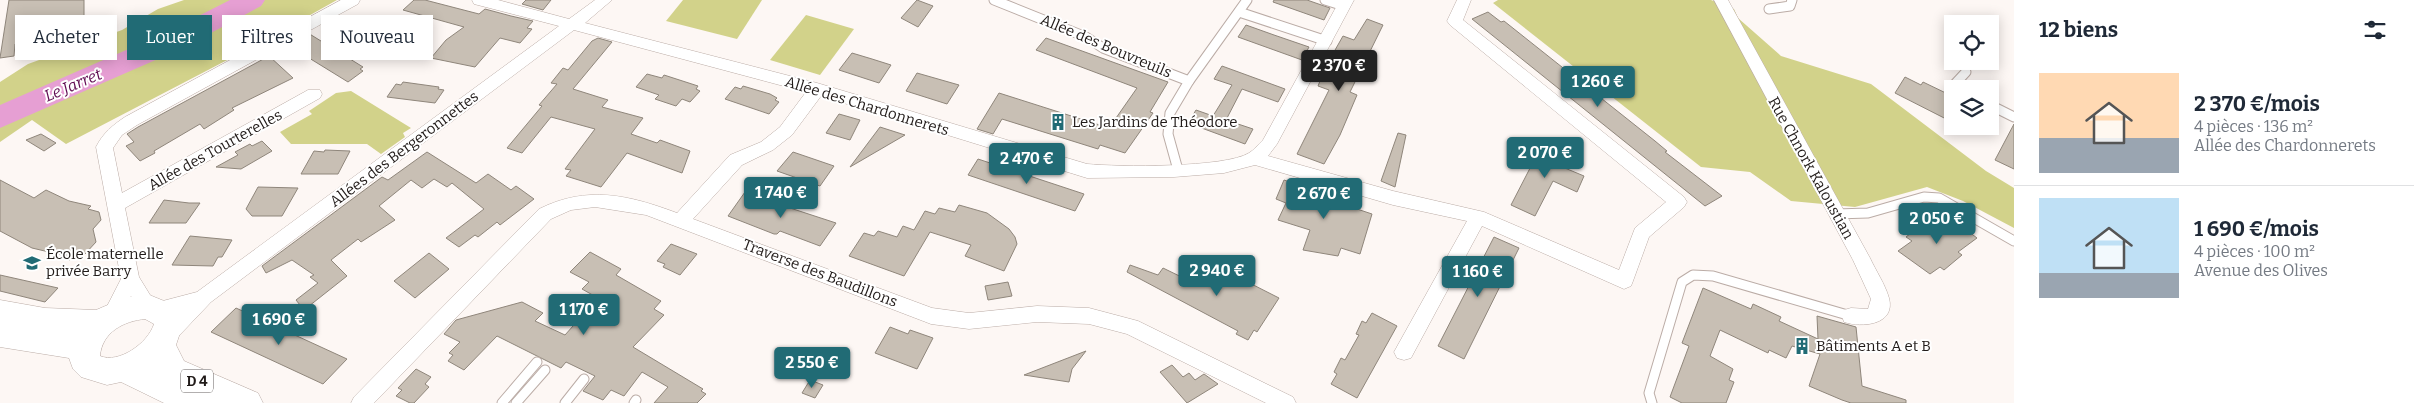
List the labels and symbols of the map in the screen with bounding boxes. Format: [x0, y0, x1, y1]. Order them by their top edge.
street label: Allée des Bouvreuils [1038, 10, 1174, 82]
pin: 2 370 € [1293, 49, 1385, 92]
water label: Le Jarret [41, 64, 105, 106]
pin: 1 260 € [1552, 66, 1644, 108]
street label: Allée des Chardonnerets [783, 72, 951, 140]
street label: Allées des Bergeronnettes [326, 87, 482, 211]
street label: Rue Chnork Kaloustian [1764, 94, 1858, 243]
street label: Allée des Tourterelles [145, 106, 285, 194]
building icon: Les Jardins de Théodore [1048, 112, 1068, 132]
place label: Les Jardins de Théodore [1072, 113, 1238, 131]
pin: 2 070 € [1499, 136, 1591, 179]
pin: 2 470 € [981, 142, 1073, 185]
pin: 1 740 € [735, 176, 827, 219]
pin: 2 670 € [1278, 178, 1370, 220]
pin: 2 050 € [1891, 202, 1983, 245]
street label: Traverse des Baudillons [740, 235, 900, 311]
place label: École maternelle privée Barry [46, 245, 164, 280]
school or university icon: École maternelle privée Barry [22, 253, 42, 273]
pin: 2 940 € [1171, 254, 1263, 297]
pin: 1 160 € [1432, 256, 1524, 298]
pin: 1 170 € [538, 294, 630, 336]
pin: 1 690 € [233, 304, 325, 346]
building icon: Bâtiments A et B [1792, 336, 1812, 356]
place label: Bâtiments A et B [1816, 337, 1931, 355]
pin: 2 550 € [766, 346, 858, 389]
road number: D 4 [181, 370, 213, 392]

